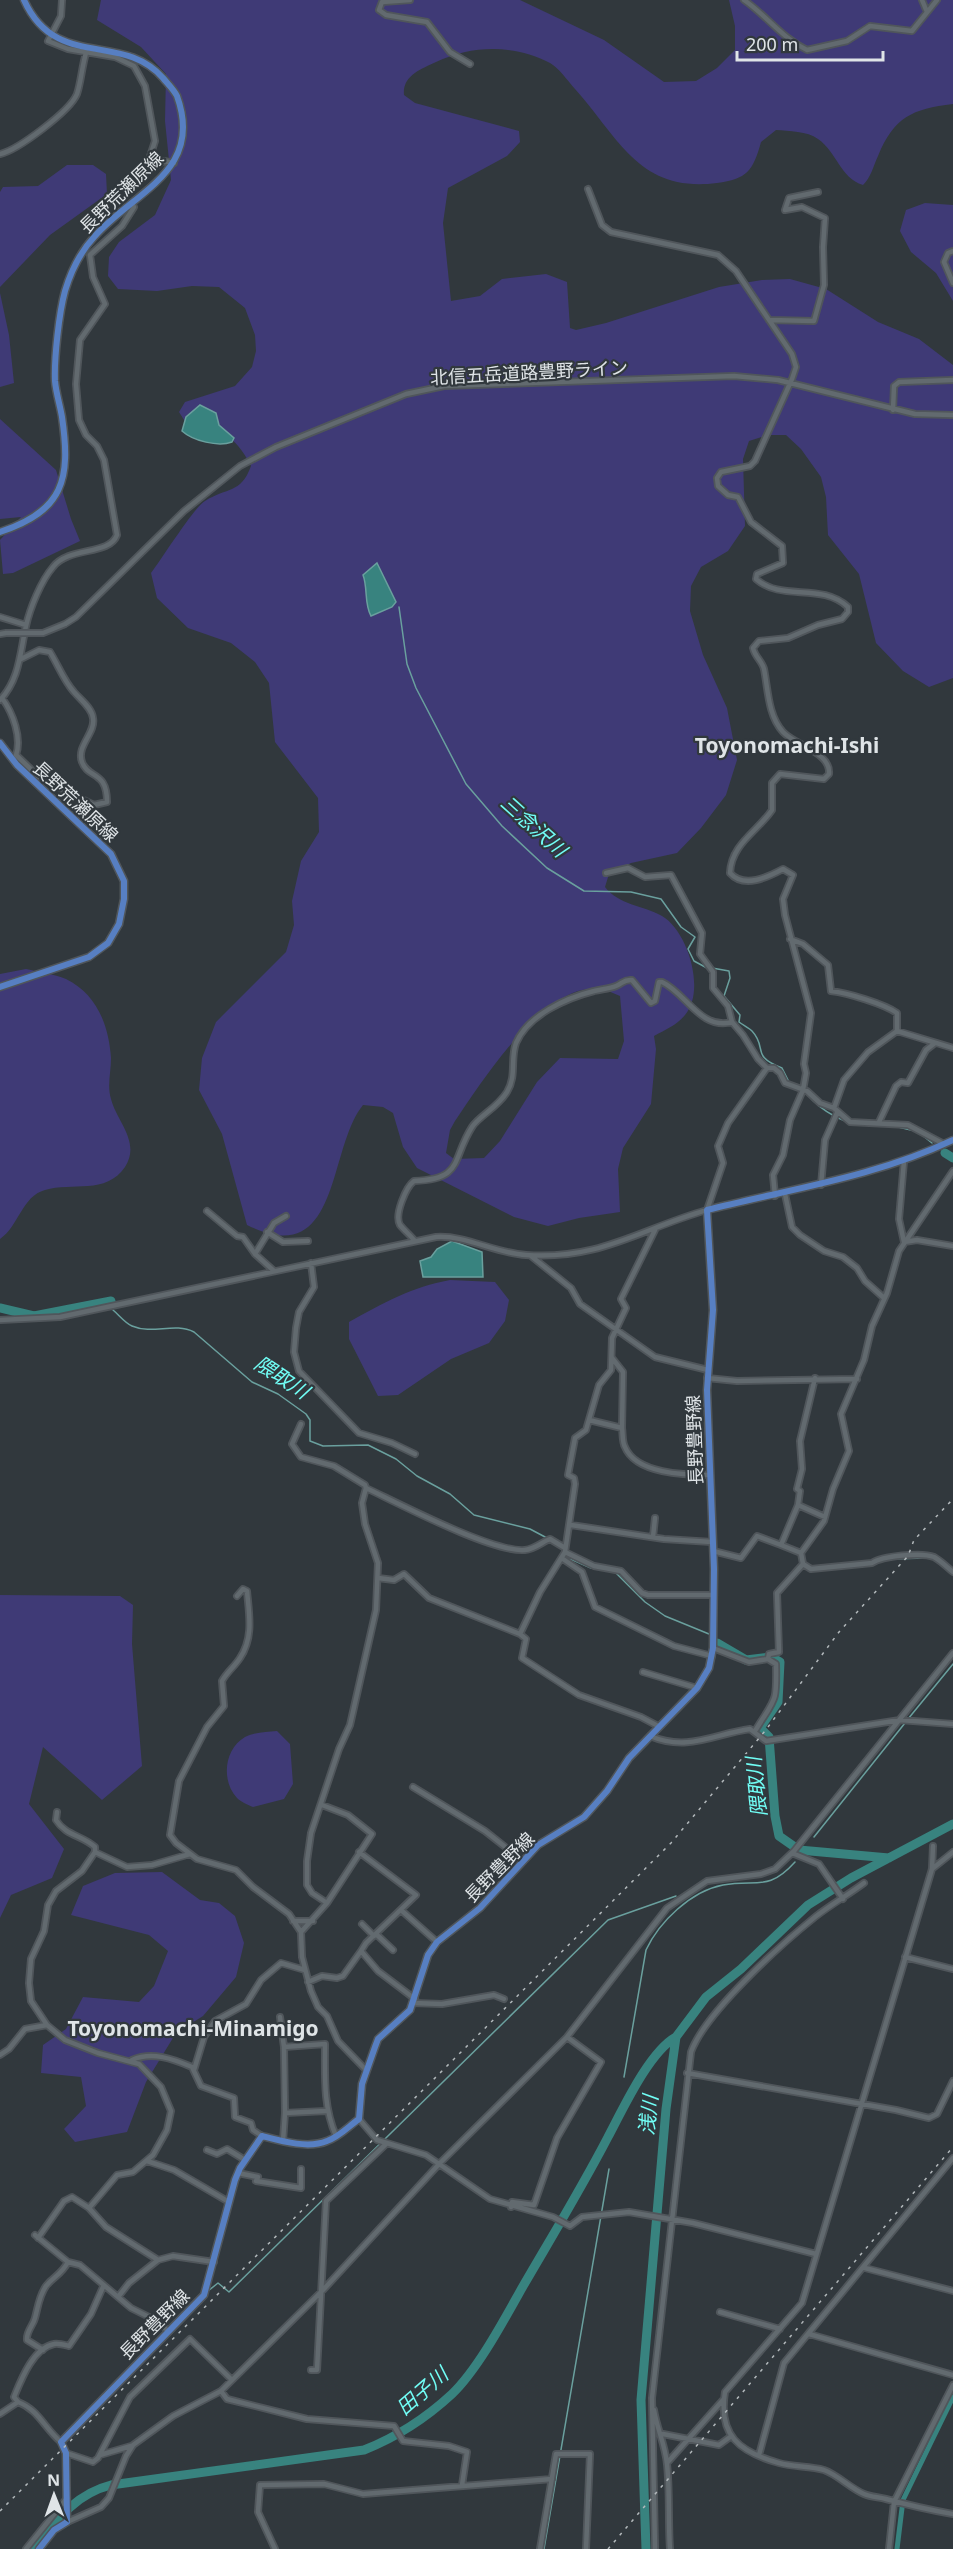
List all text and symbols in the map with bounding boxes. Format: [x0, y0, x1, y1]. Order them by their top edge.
scale bar [737, 24, 882, 62]
text: 200 m [746, 32, 798, 56]
street label: 長野荒瀬原線 [74, 146, 168, 238]
street label: 北信五岳道路豊野ライン [430, 355, 628, 389]
district label: Toyonomachi-Ishi [695, 731, 879, 759]
street label: 長野荒瀬原線 [28, 755, 124, 847]
water label: 三念沢川 [495, 789, 574, 864]
water label: 隈取川 [249, 1349, 316, 1406]
street label: 長野豊野線 [680, 1395, 708, 1485]
water label: 隈取川 [739, 1754, 773, 1818]
street label: 長野豊野線 [459, 1827, 539, 1907]
district label: Toyonomachi-Minamigo [67, 2014, 319, 2042]
water label: 浅川 [632, 2092, 664, 2136]
street label: 長野豊野線 [114, 2284, 194, 2364]
water label: 田子川 [391, 2360, 455, 2421]
north arrow [24, 2465, 84, 2525]
text: N [47, 2469, 60, 2491]

